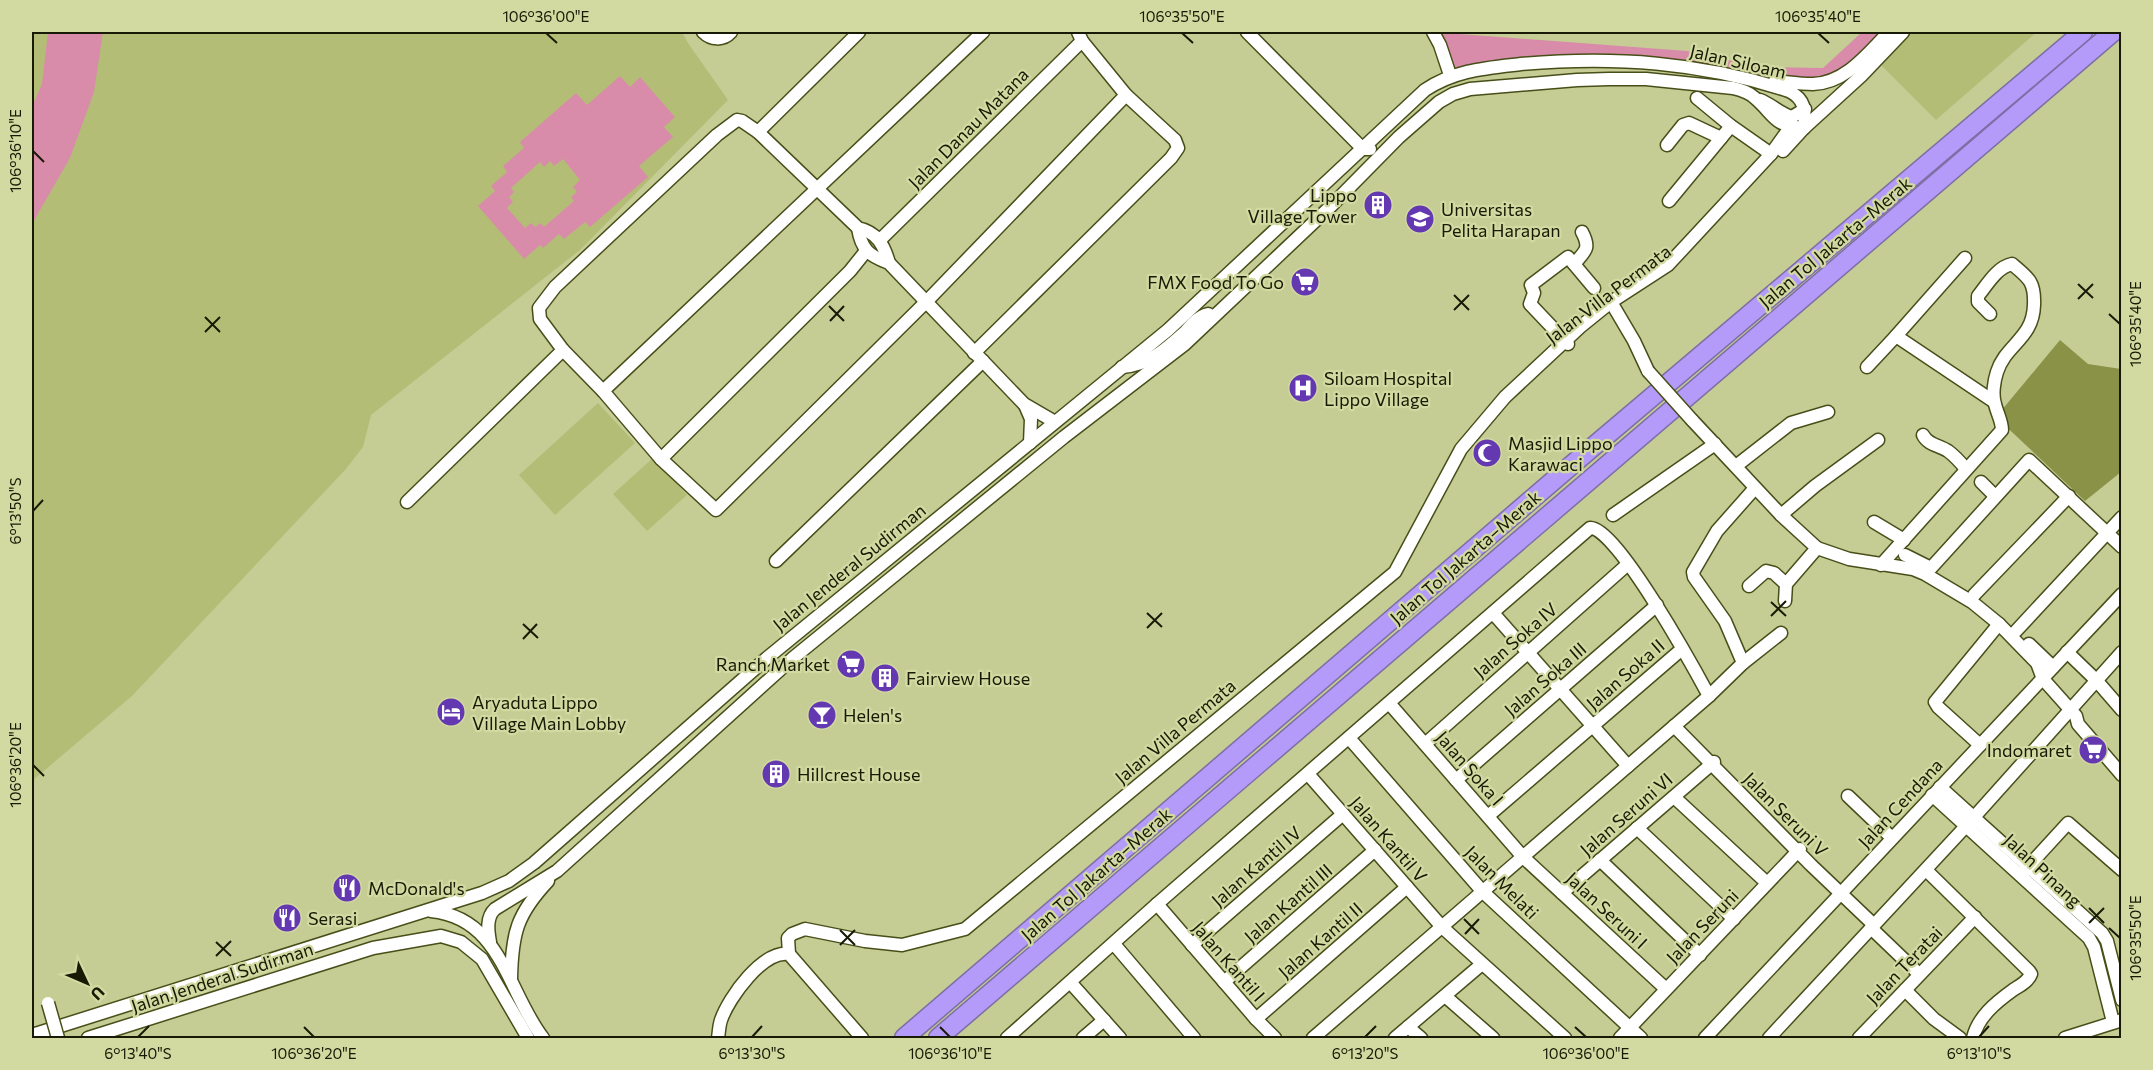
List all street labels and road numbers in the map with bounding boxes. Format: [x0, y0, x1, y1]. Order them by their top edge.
street label: Jalan Siloam [1688, 39, 1788, 83]
street label: Jalan Danau Matana [903, 63, 1033, 193]
street label: Jalan Tol Jakarta–Merak [1754, 172, 1916, 312]
street label: Jalan Villa Permata [1541, 240, 1675, 348]
street label: Jalan Tol Jakarta–Merak [1385, 485, 1545, 628]
street label: Jalan Jenderal Sudirman [768, 499, 930, 635]
street label: Jalan Soka IV [1469, 598, 1561, 682]
street label: Jalan Soka II [1581, 634, 1669, 714]
street label: Jalan Soka III [1500, 637, 1590, 721]
street label: Jalan Villa Permata [1110, 674, 1240, 788]
street label: Jalan Soka I [1432, 726, 1508, 810]
street label: Jalan Cendana [1853, 754, 1947, 852]
street label: Jalan Seruni V [1739, 767, 1833, 861]
street label: Jalan Seruni VI [1575, 768, 1677, 860]
street label: Jalan Kantil V [1346, 792, 1432, 886]
street label: Jalan Tol Jakarta–Merak [1016, 802, 1176, 945]
street label: Jalan Kantil IV [1207, 821, 1305, 911]
street label: Jalan Pinang [2000, 828, 2087, 912]
street label: Jalan Melati [1461, 841, 1543, 923]
street label: Jalan Kantil III [1240, 859, 1336, 947]
street label: Jalan Seruni I [1562, 867, 1652, 953]
street label: Jalan Seruni [1661, 884, 1743, 968]
street label: Jalan Kantil II [1274, 898, 1366, 982]
street label: Jalan Kantil I [1188, 916, 1270, 1006]
street label: Jalan Teratai [1861, 921, 1947, 1009]
street label: Jalan Jenderal Sudirman [128, 937, 316, 1017]

